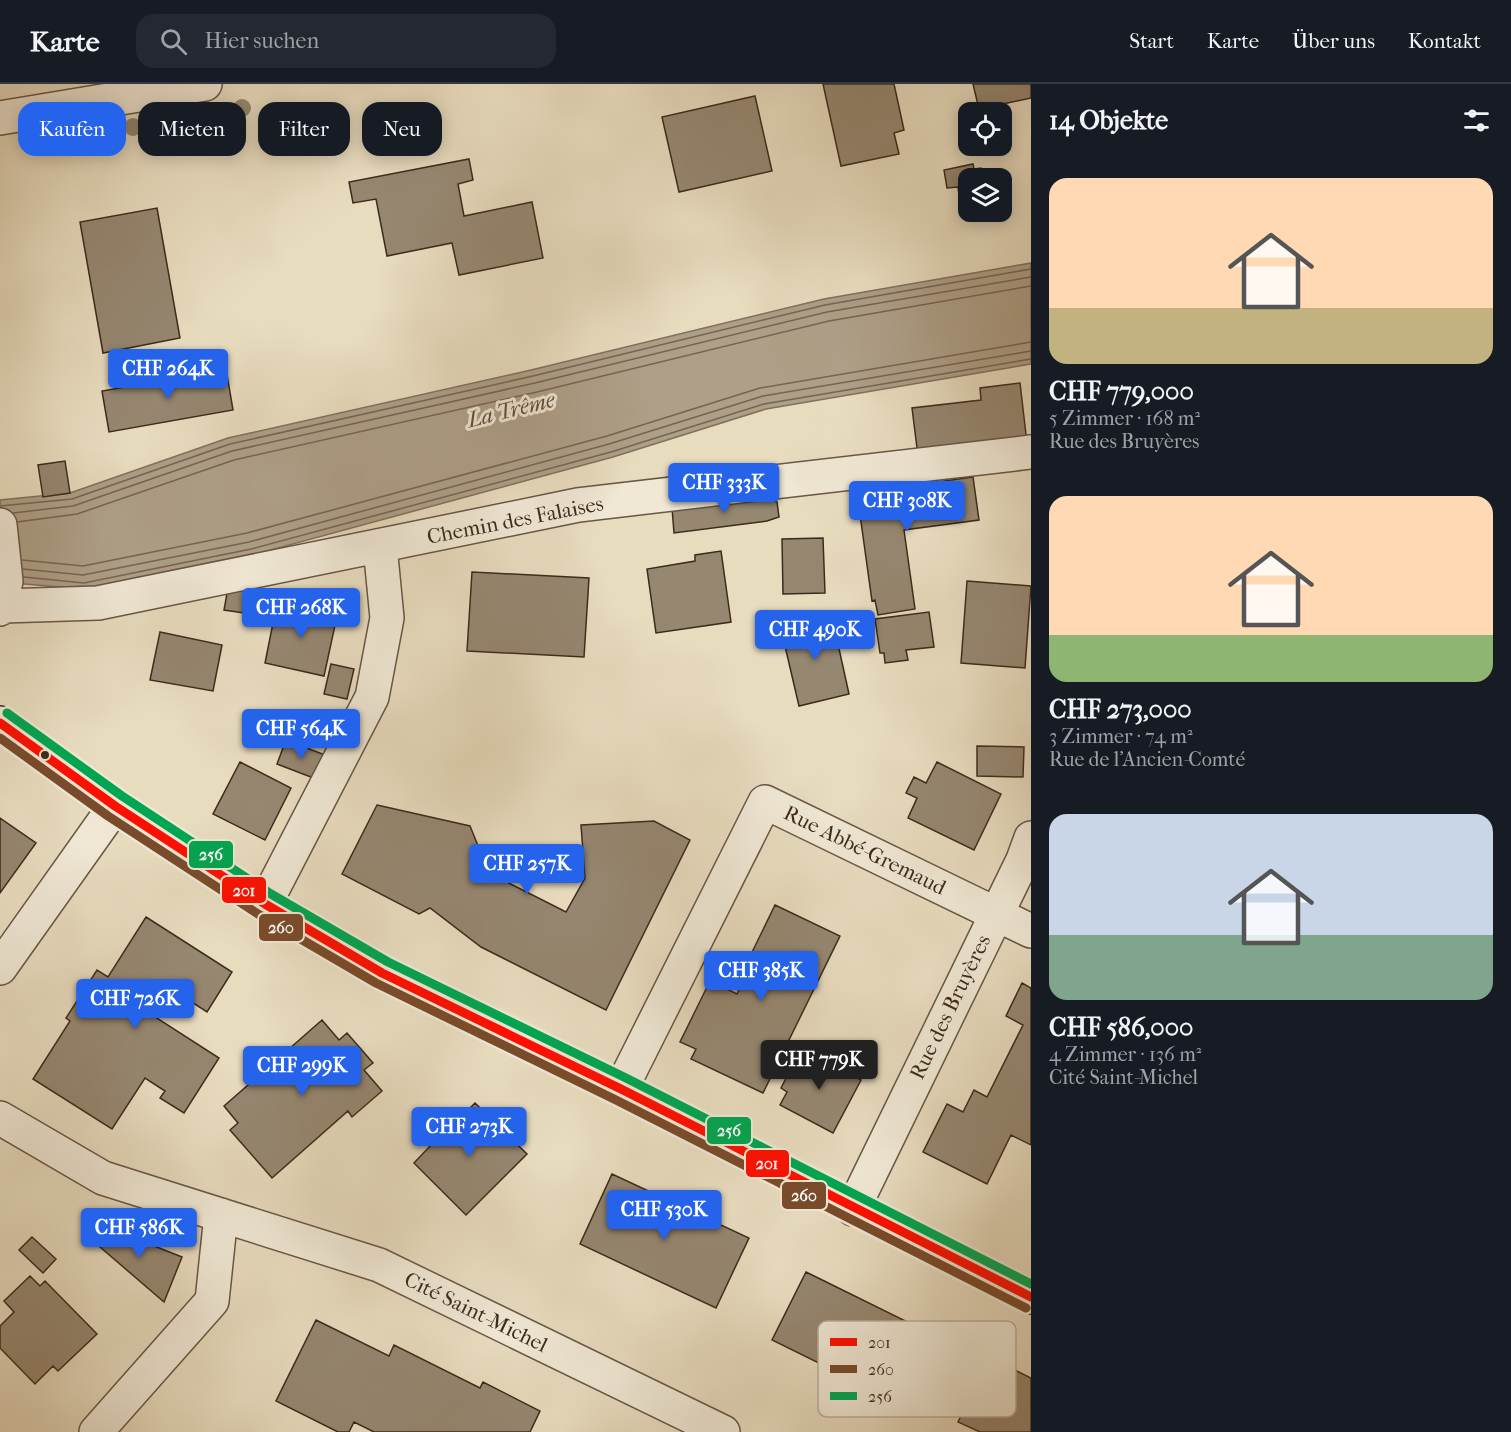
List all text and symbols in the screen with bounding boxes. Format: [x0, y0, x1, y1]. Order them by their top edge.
search box [136, 14, 556, 68]
text: Karte [30, 25, 100, 58]
icon: search [157, 25, 190, 58]
text: Hier suchen [205, 28, 319, 54]
text: Start [1129, 29, 1174, 53]
text: Karte [1207, 29, 1259, 53]
text: Über uns [1292, 29, 1375, 53]
text: Kontakt [1408, 29, 1481, 53]
chip: Kaufen [18, 102, 126, 156]
chip: Mieten [138, 102, 246, 156]
chip: Filter [258, 102, 350, 156]
chip: Neu [362, 102, 442, 156]
map controls [958, 102, 1012, 222]
button: locate [958, 102, 1012, 156]
icon: filters [1460, 104, 1493, 137]
text: 14 Objekte [1049, 105, 1168, 136]
button: layers [958, 168, 1012, 222]
icon: home [1217, 217, 1325, 325]
pin: CHF 264K [106, 349, 230, 400]
text: CHF 264K [122, 357, 214, 380]
text: CHF 779,000 [1049, 376, 1194, 407]
water label: La Trême [463, 386, 558, 434]
text: 5 Zimmer · 168 m² [1049, 407, 1200, 430]
text: Rue des Bruyères [1049, 430, 1199, 453]
pin: CHF 333K [662, 463, 786, 514]
text: CHF 333K [682, 471, 766, 494]
pin: CHF 308K [845, 481, 969, 532]
text: CHF 308K [863, 489, 951, 512]
street label: Chemin des Falaises [425, 491, 605, 549]
icon: home [1217, 535, 1325, 643]
pin: CHF 268K [239, 588, 363, 639]
text: CHF 268K [256, 596, 346, 619]
pin: CHF 490K [753, 610, 877, 661]
text: CHF 490K [769, 618, 861, 641]
text: CHF 273,000 [1049, 694, 1192, 725]
pin: CHF 564K [239, 709, 363, 760]
text: CHF 564K [256, 717, 346, 740]
text: 3 Zimmer · 74 m² [1049, 725, 1193, 748]
text: Rue de l'Ancien-Comté [1049, 748, 1245, 771]
unlabelled marker [39, 749, 51, 761]
street label: Rue Abbé-Gremaud [780, 800, 950, 900]
line badge: 256 [188, 840, 234, 869]
pin: CHF 257K [465, 844, 589, 895]
text: 256 [199, 845, 223, 864]
text: CHF 257K [483, 852, 571, 875]
icon: home [1217, 853, 1325, 961]
line badge: 201 [221, 876, 267, 904]
text: 201 [233, 881, 256, 900]
line badge: 260 [258, 913, 304, 942]
text: 260 [268, 918, 294, 937]
street label: Rue des Bruyères [905, 931, 996, 1083]
pin: CHF 385K [699, 951, 823, 1002]
text: CHF 385K [718, 959, 804, 982]
pin: CHF 726K [73, 979, 197, 1030]
text: CHF 726K [90, 987, 180, 1010]
text: CHF 586,000 [1049, 1012, 1193, 1043]
pin: CHF 779K [757, 1040, 881, 1091]
text: 4 Zimmer · 136 m² [1049, 1043, 1201, 1066]
pin: CHF 299K [240, 1046, 364, 1097]
text: CHF 779K [775, 1048, 863, 1071]
text: CHF 299K [257, 1054, 347, 1077]
text: Cité Saint-Michel [1049, 1066, 1198, 1089]
pin: CHF 273K [407, 1107, 531, 1158]
text: CHF 273K [426, 1115, 512, 1138]
line badge: 256 [706, 1116, 752, 1145]
text: 256 [717, 1121, 741, 1140]
line badge: 201 [745, 1149, 790, 1178]
text: 201 [756, 1154, 779, 1173]
line badge: 260 [781, 1181, 827, 1210]
text: 260 [791, 1186, 817, 1205]
pin: CHF 530K [602, 1190, 726, 1241]
text: CHF 530K [621, 1198, 707, 1221]
pin: CHF 586K [77, 1208, 201, 1259]
text: CHF 586K [95, 1216, 183, 1239]
street label: Cité Saint-Michel [400, 1267, 552, 1357]
legend [818, 1321, 1016, 1417]
text: 201 [868, 1333, 891, 1352]
text: 260 [868, 1360, 894, 1379]
text: 256 [868, 1387, 892, 1406]

